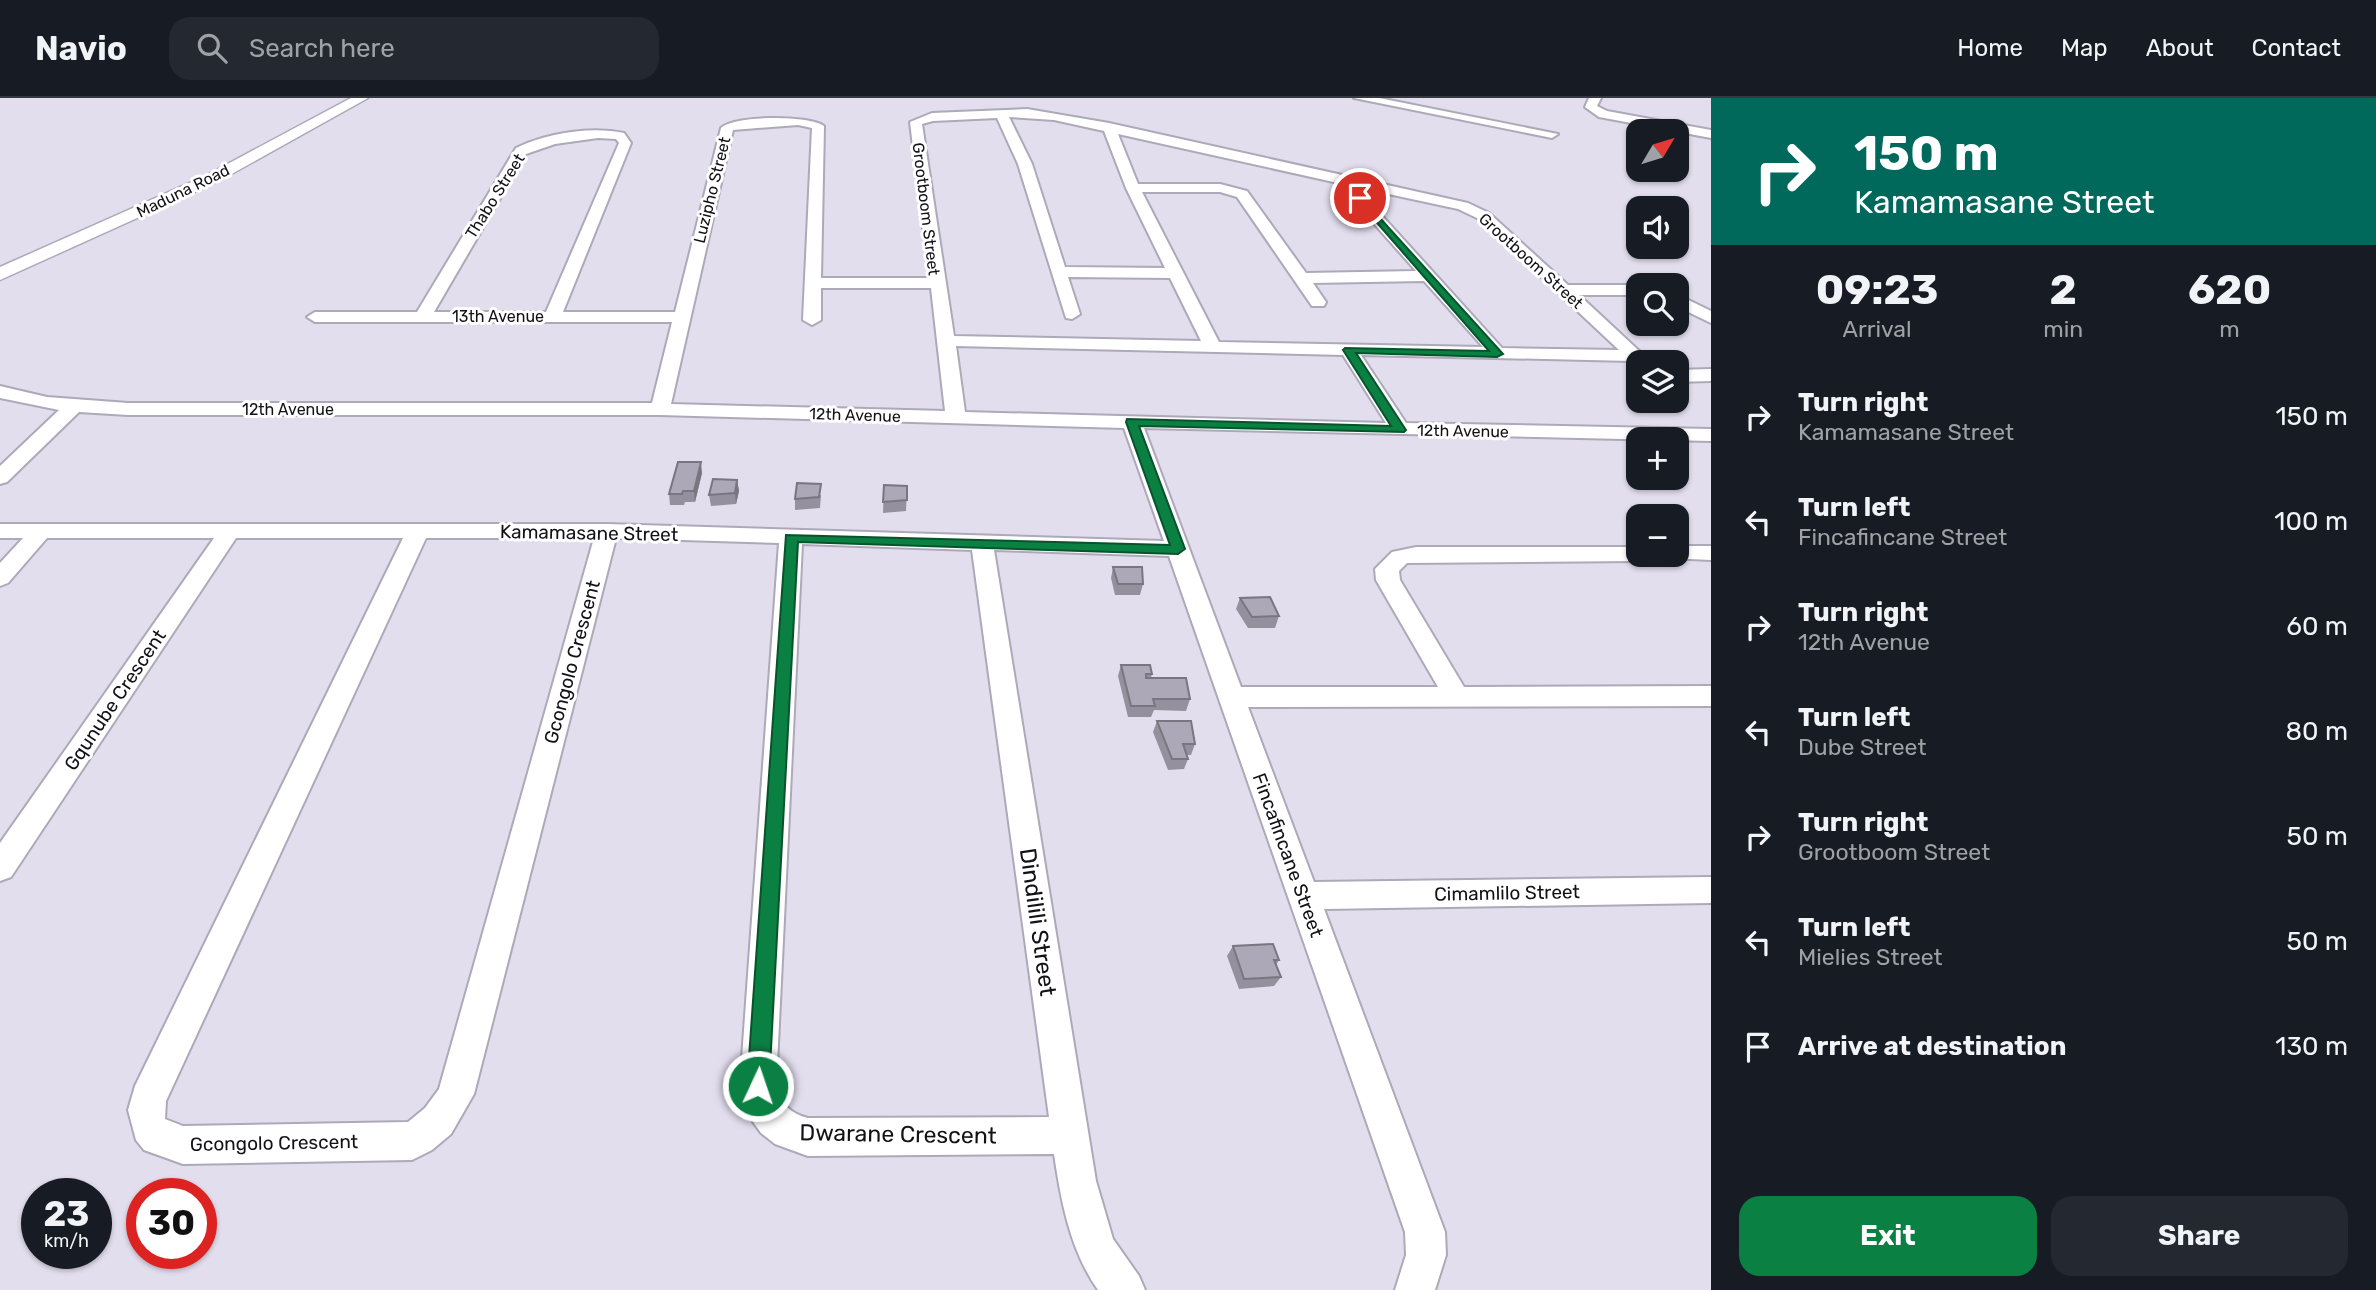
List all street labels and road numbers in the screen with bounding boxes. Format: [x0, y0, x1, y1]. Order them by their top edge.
street label: Luzipho Street [690, 135, 734, 245]
street label: Grootboom Street [908, 142, 944, 276]
street label: Thabo Street [461, 150, 529, 242]
street label: Maduna Road [133, 160, 233, 222]
street label: Grootboom Street [1475, 209, 1587, 313]
street label: 13th Avenue [452, 307, 544, 326]
street label: 12th Avenue [242, 400, 334, 419]
street label: 12th Avenue [809, 404, 901, 426]
street label: 12th Avenue [1417, 421, 1509, 441]
street label: Kamamasane Street [500, 520, 679, 546]
street label: Gcongolo Crescent [539, 577, 605, 746]
street label: Gqunube Crescent [59, 625, 171, 775]
street label: Fincafincane Street [1248, 770, 1329, 941]
street label: Dindilili Street [1014, 846, 1062, 998]
street label: Cimamlilo Street [1434, 880, 1581, 906]
street label: Dwarane Crescent [799, 1118, 997, 1150]
street label: Gcongolo Crescent [190, 1130, 359, 1156]

